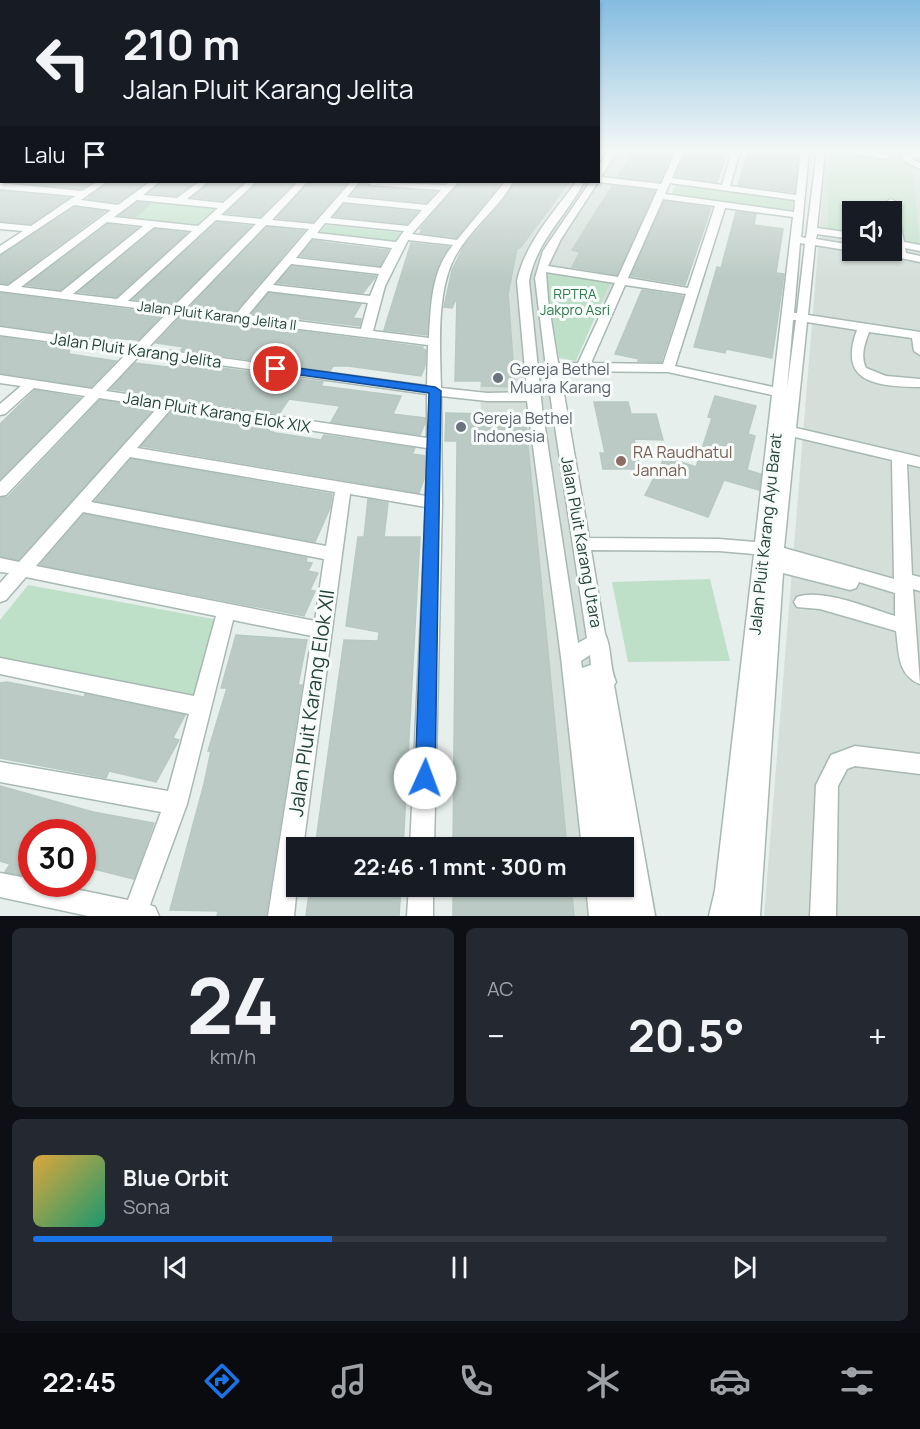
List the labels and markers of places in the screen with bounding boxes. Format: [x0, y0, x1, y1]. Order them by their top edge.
pin [250, 343, 301, 394]
place label: Gereja Bethel Muara Karang [510, 358, 611, 398]
marker: Gereja Bethel Muara Karang [491, 371, 505, 385]
place label: Gereja Bethel Indonesia [473, 407, 573, 447]
marker: Gereja Bethel Indonesia [454, 420, 468, 434]
place label: RA Raudhatul Jannah [633, 441, 732, 481]
marker: RA Raudhatul Jannah [614, 454, 628, 468]

